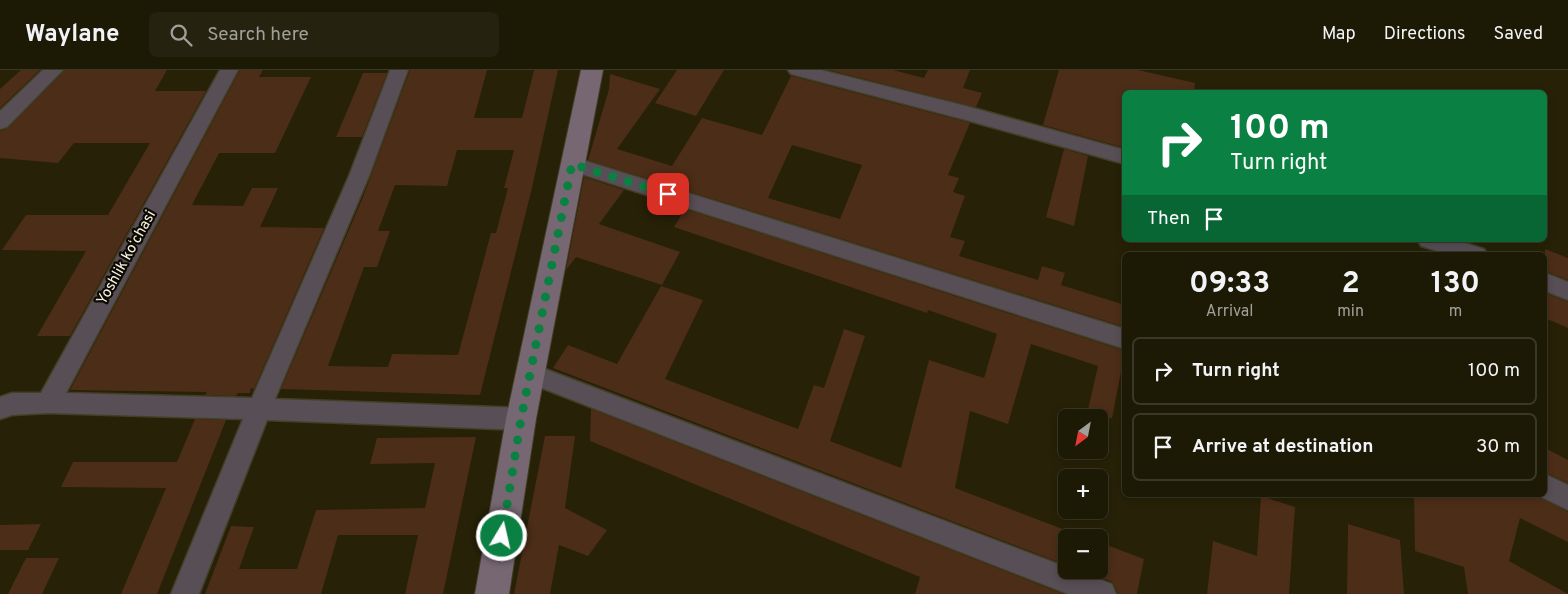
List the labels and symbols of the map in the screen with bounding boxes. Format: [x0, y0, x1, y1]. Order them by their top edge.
pin [647, 173, 689, 215]
street label: Yoshlik koʻchasi [93, 207, 161, 309]
north arrow [1058, 409, 1108, 459]
position arrow [475, 509, 527, 561]

